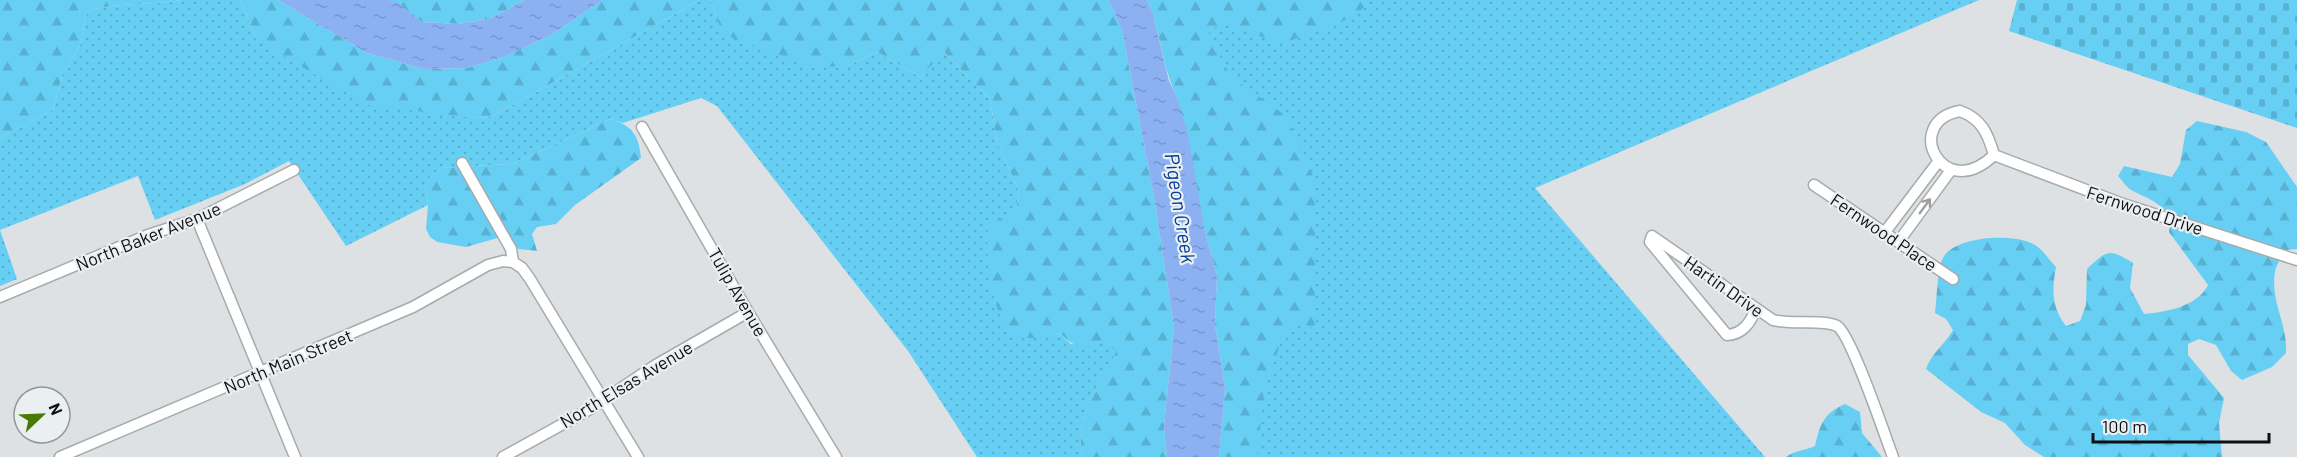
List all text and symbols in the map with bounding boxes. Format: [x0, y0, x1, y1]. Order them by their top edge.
water label: Pigeon Creek [1160, 151, 1202, 265]
street label: Fernwood Drive [2084, 181, 2206, 239]
street label: Fernwood Place [1827, 188, 1941, 276]
street label: North Baker Avenue [72, 197, 224, 275]
one-way arrow [1919, 198, 1931, 214]
street label: Tulip Avenue [704, 244, 772, 340]
street label: Hartin Drive [1680, 251, 1768, 321]
street label: North Main Street [220, 324, 356, 398]
street label: North Elsas Avenue [556, 336, 696, 432]
north arrow [12, 385, 72, 445]
text: N [45, 400, 67, 418]
scale bar [2093, 406, 2268, 444]
text: 100 m [2102, 415, 2147, 437]

